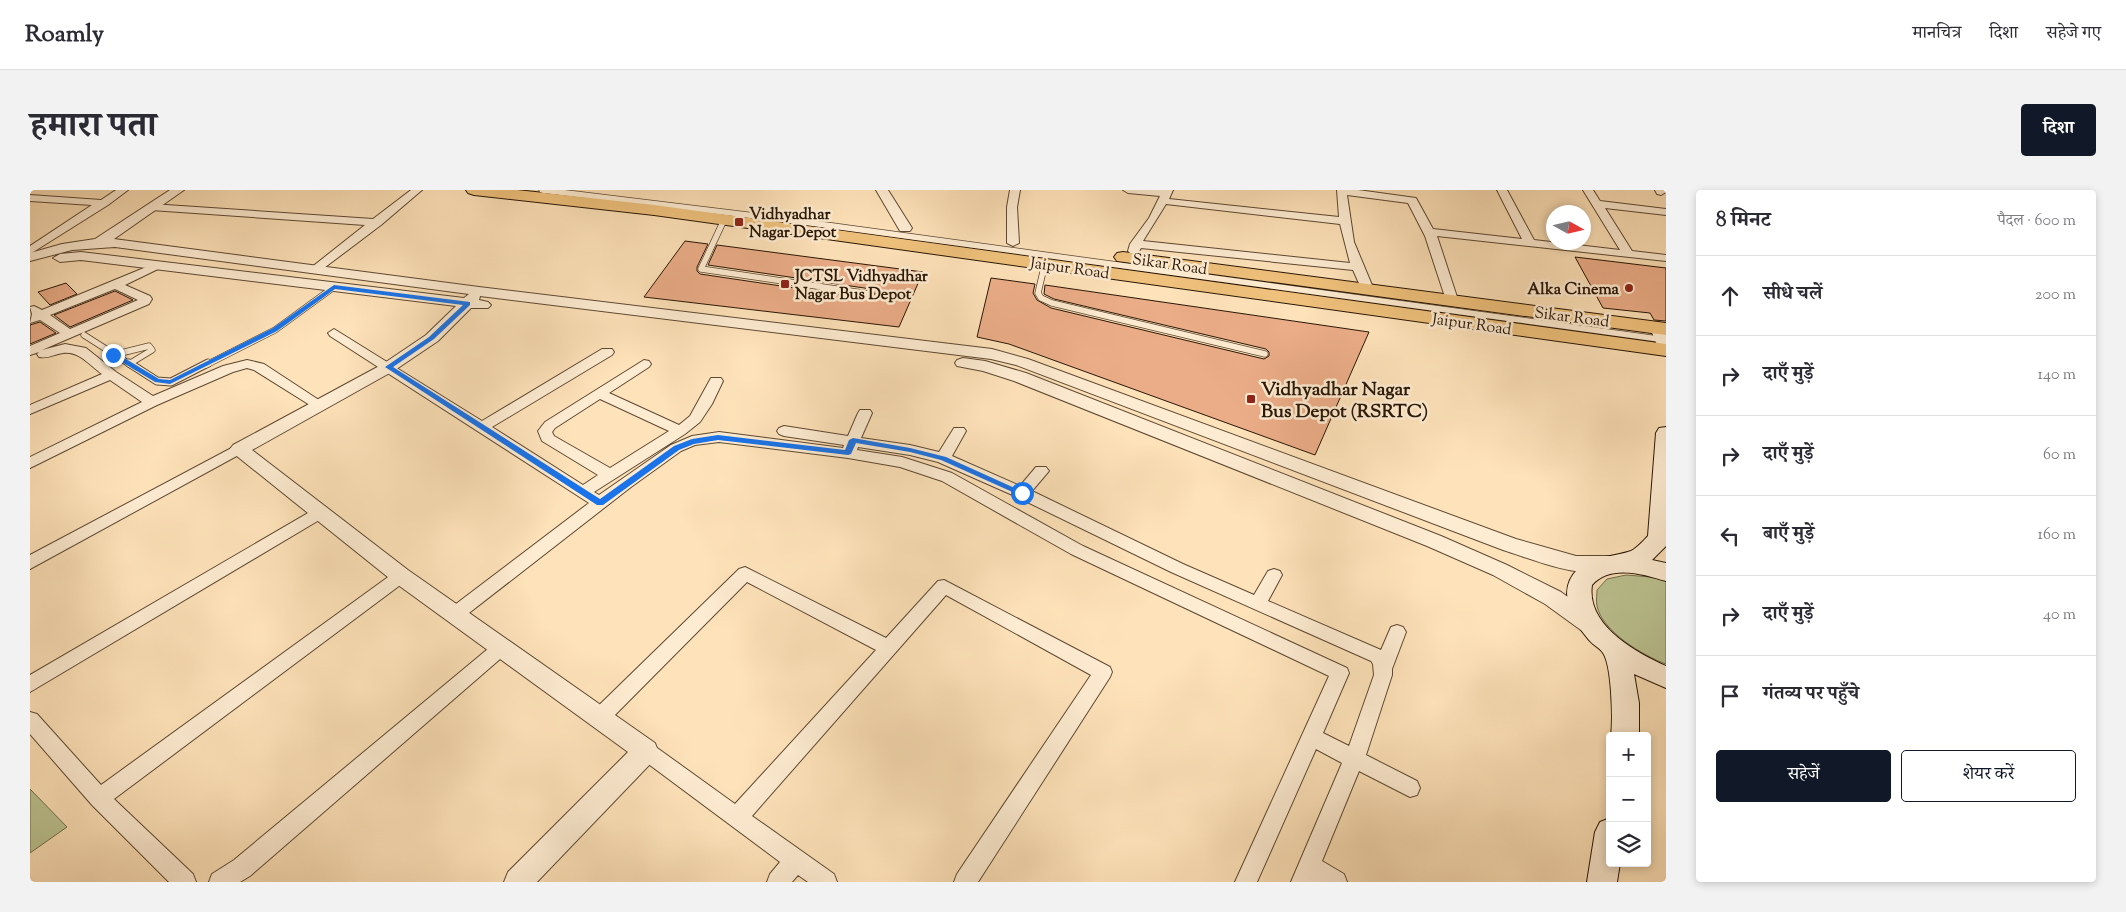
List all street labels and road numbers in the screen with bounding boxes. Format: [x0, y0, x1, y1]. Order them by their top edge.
street label: Sikar Road [1131, 249, 1209, 282]
street label: Jaipur Road [1027, 252, 1111, 286]
street label: Sikar Road [1533, 302, 1610, 334]
street label: Jaipur Road [1429, 308, 1513, 342]

